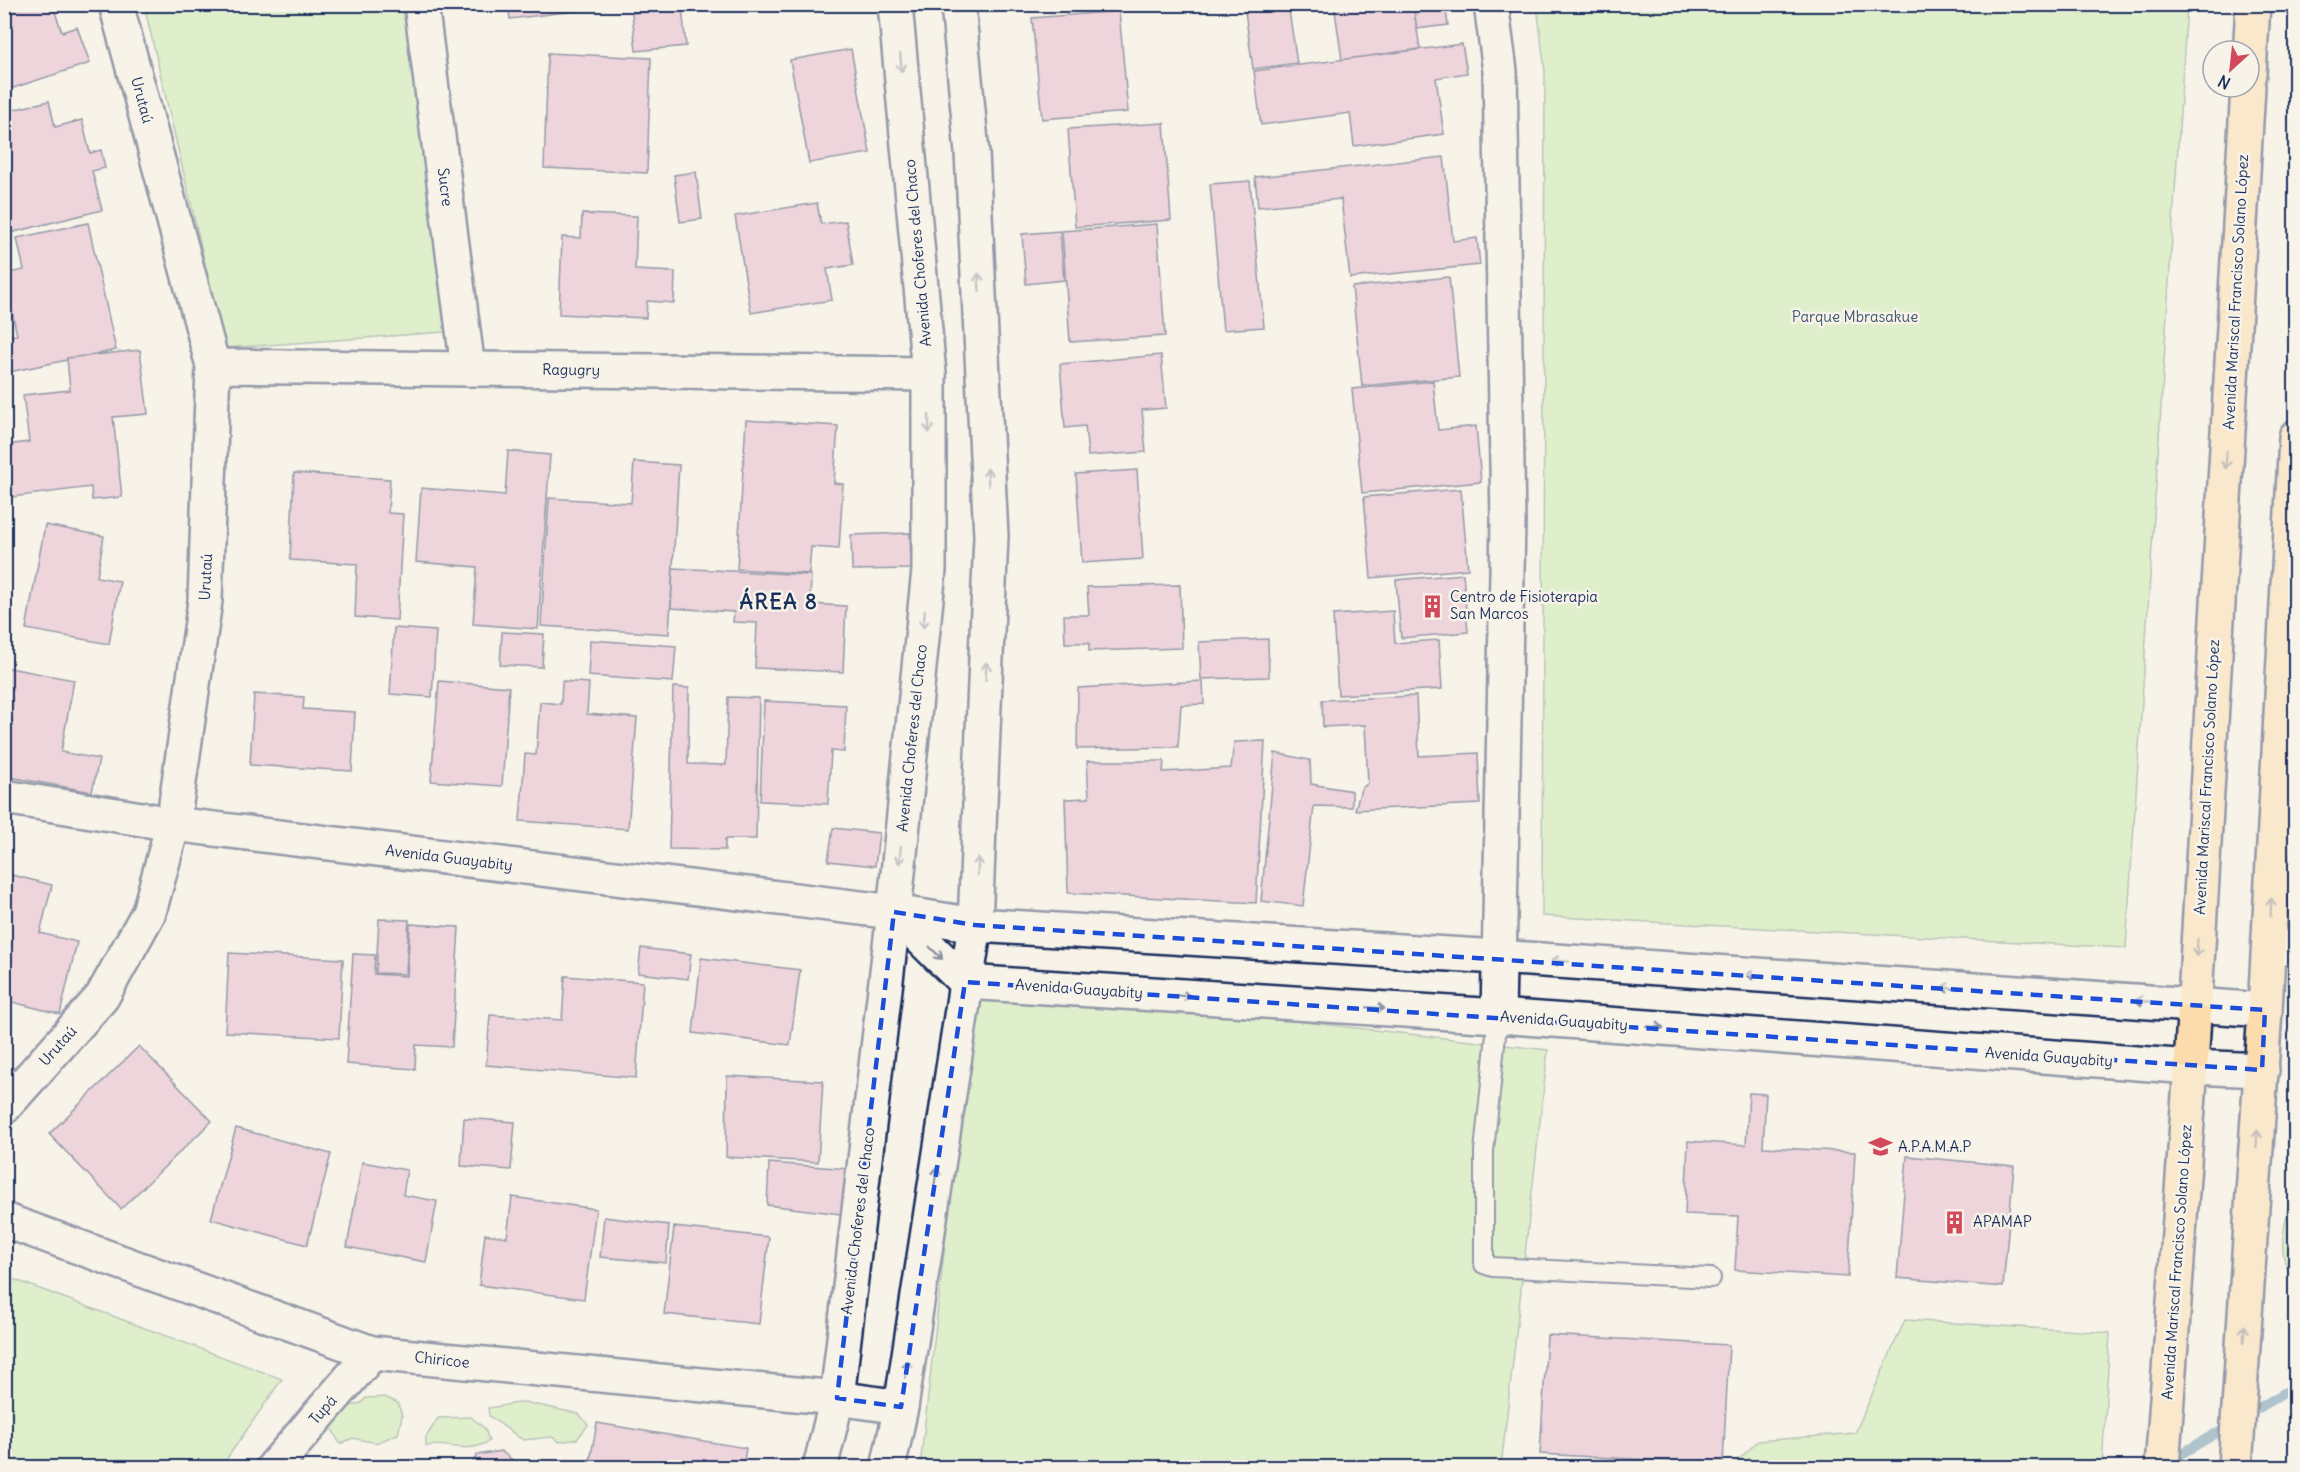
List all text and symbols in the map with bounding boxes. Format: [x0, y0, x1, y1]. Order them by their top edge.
north arrow [2201, 39, 2261, 99]
one-way arrow [896, 52, 907, 72]
text: N [2215, 71, 2234, 94]
street label: Urutaú [127, 75, 158, 125]
street label: Avenida Mariscal Francisco Solano López [2219, 154, 2252, 430]
street label: Avenida Choferes del Chaco [900, 158, 935, 348]
street label: Sucre [434, 167, 457, 207]
one-way arrow [973, 272, 984, 292]
park label: Parque Mbrasakue [1792, 307, 1918, 326]
street label: Ragugry [542, 359, 600, 380]
one-way arrow [923, 414, 935, 434]
one-way arrow [2220, 449, 2231, 469]
one-way arrow [983, 467, 994, 487]
street label: Urutaú [195, 553, 216, 601]
district label: ÁREA 8 [740, 587, 818, 615]
place label: Centro de Fisioterapia San Marcos [1450, 587, 1598, 623]
building icon: Centro de Fisioterapia San Marcos [1419, 593, 1445, 619]
one-way arrow [918, 609, 929, 629]
street label: Avenida Mariscal Francisco Solano López [2190, 639, 2223, 915]
street label: Avenida Choferes del Chaco [892, 643, 931, 833]
one-way arrow [980, 662, 991, 682]
street label: Avenida Guayabity [384, 840, 514, 875]
one-way arrow [894, 845, 905, 864]
one-way arrow [972, 857, 983, 877]
one-way arrow [2265, 897, 2276, 917]
one-way arrow [2192, 937, 2203, 957]
one-way arrow [928, 946, 943, 961]
one-way arrow [1551, 955, 1571, 966]
one-way arrow [1746, 969, 1765, 980]
street label: Avenida Guayabity [1014, 975, 1144, 1002]
one-way arrow [1940, 982, 1960, 993]
one-way arrow [1171, 990, 1191, 1001]
one-way arrow [2135, 996, 2155, 1007]
one-way arrow [1366, 1003, 1386, 1014]
street label: Avenida Guayabity [1499, 1007, 1629, 1034]
street label: Urutaú [35, 1022, 81, 1070]
one-way arrow [1644, 1022, 1664, 1033]
street label: Avenida Guayabity [1984, 1043, 2114, 1070]
street label: Avenida Mariscal Francisco Solano López [2157, 1124, 2196, 1400]
street label: Avenida Choferes del Chaco [837, 1126, 878, 1316]
one-way arrow [2252, 1130, 2263, 1150]
school or university icon: A.P.A.M.A.P [1867, 1134, 1893, 1160]
place label: A.P.A.M.A.P [1898, 1137, 1971, 1156]
one-way arrow [931, 1167, 942, 1186]
building icon: APAMAP [1942, 1209, 1968, 1235]
place label: APAMAP [1973, 1212, 2032, 1231]
one-way arrow [2239, 1325, 2250, 1345]
street label: Chiricoe [414, 1347, 471, 1372]
one-way arrow [902, 1360, 913, 1379]
street label: Tupá [305, 1391, 341, 1428]

